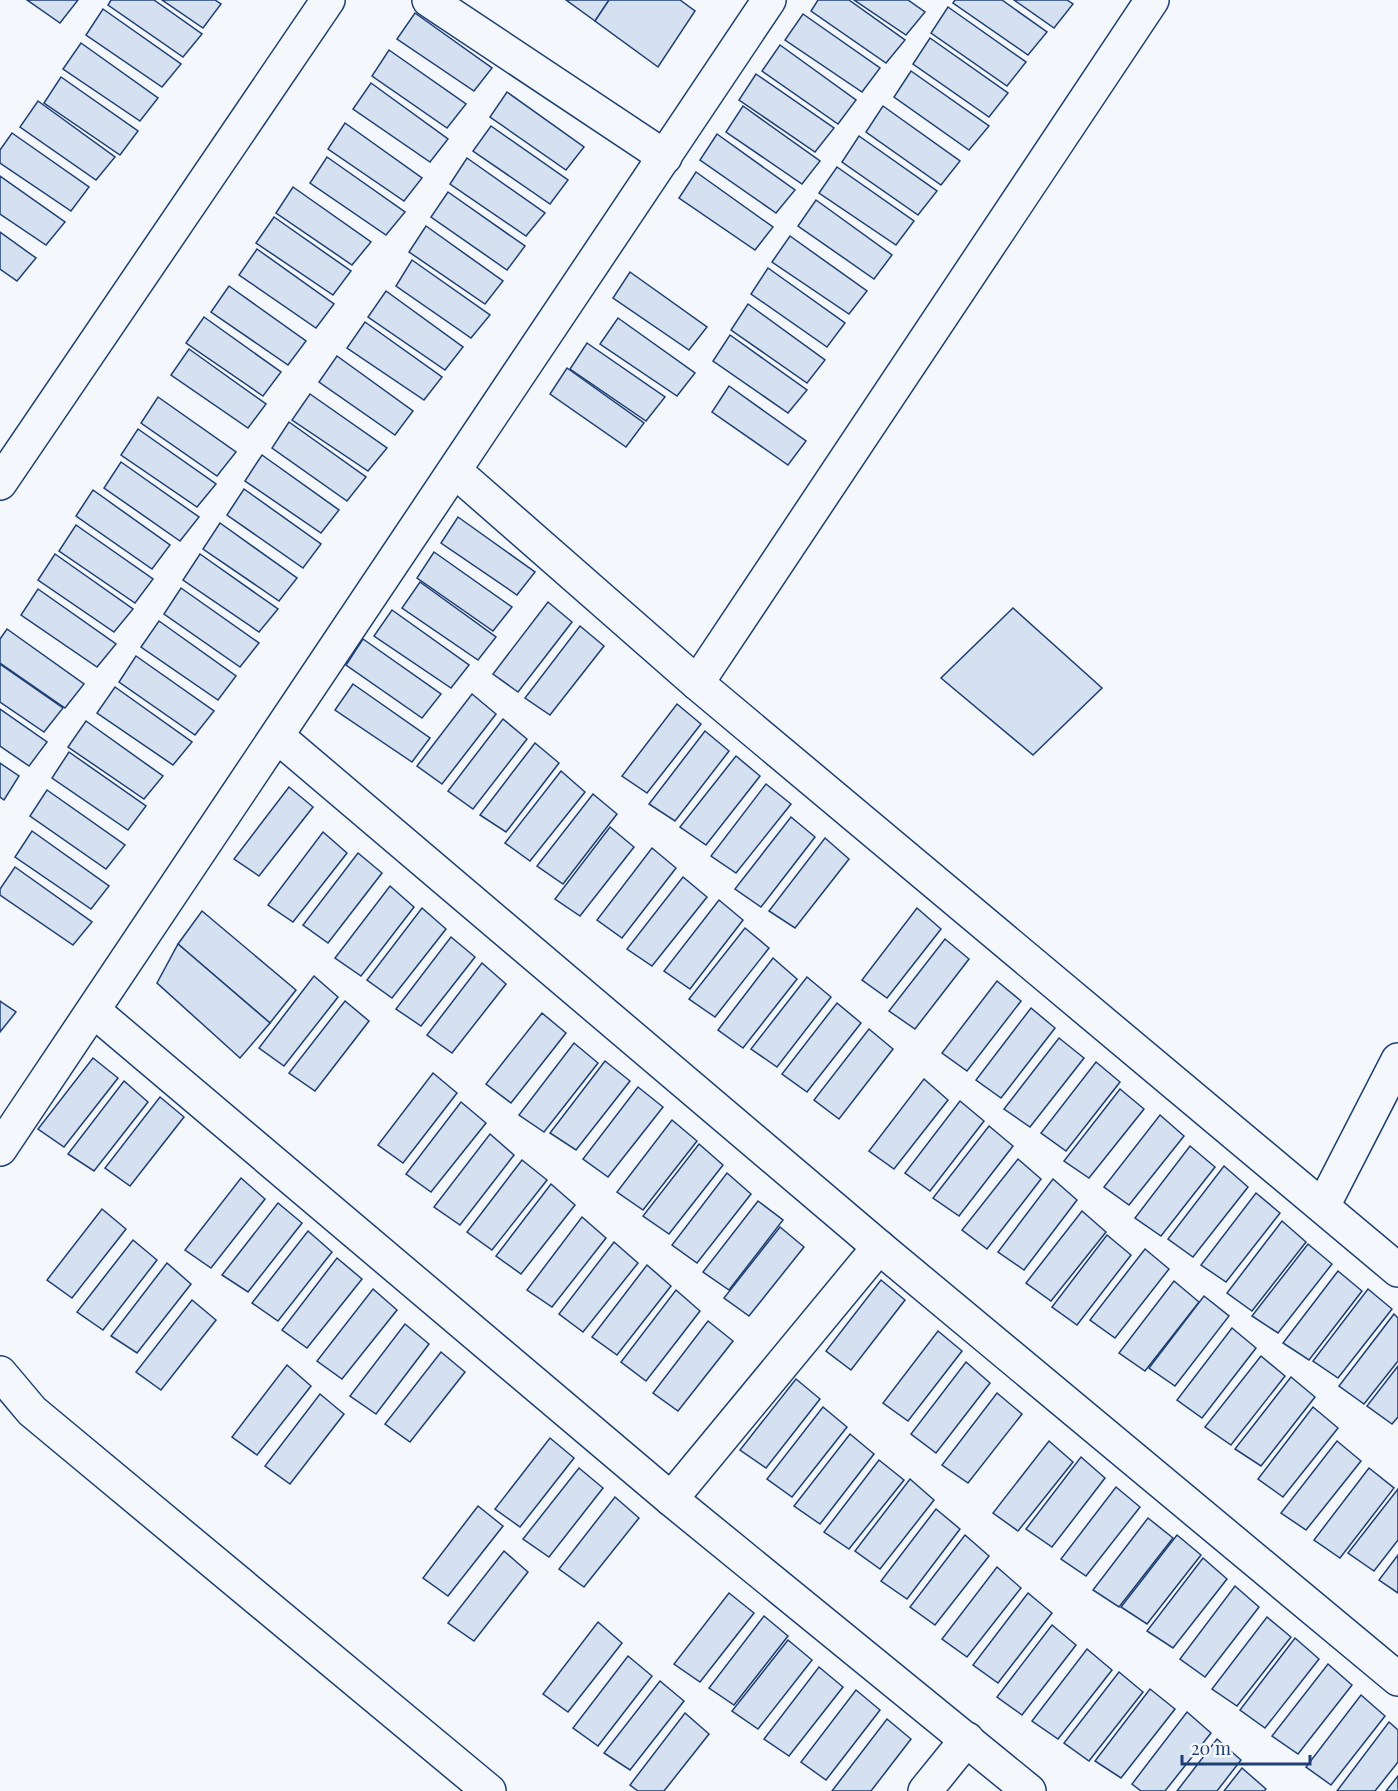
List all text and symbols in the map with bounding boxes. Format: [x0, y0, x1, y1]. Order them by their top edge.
scale bar [1182, 1728, 1310, 1766]
text: 20 m [1191, 1736, 1231, 1760]

